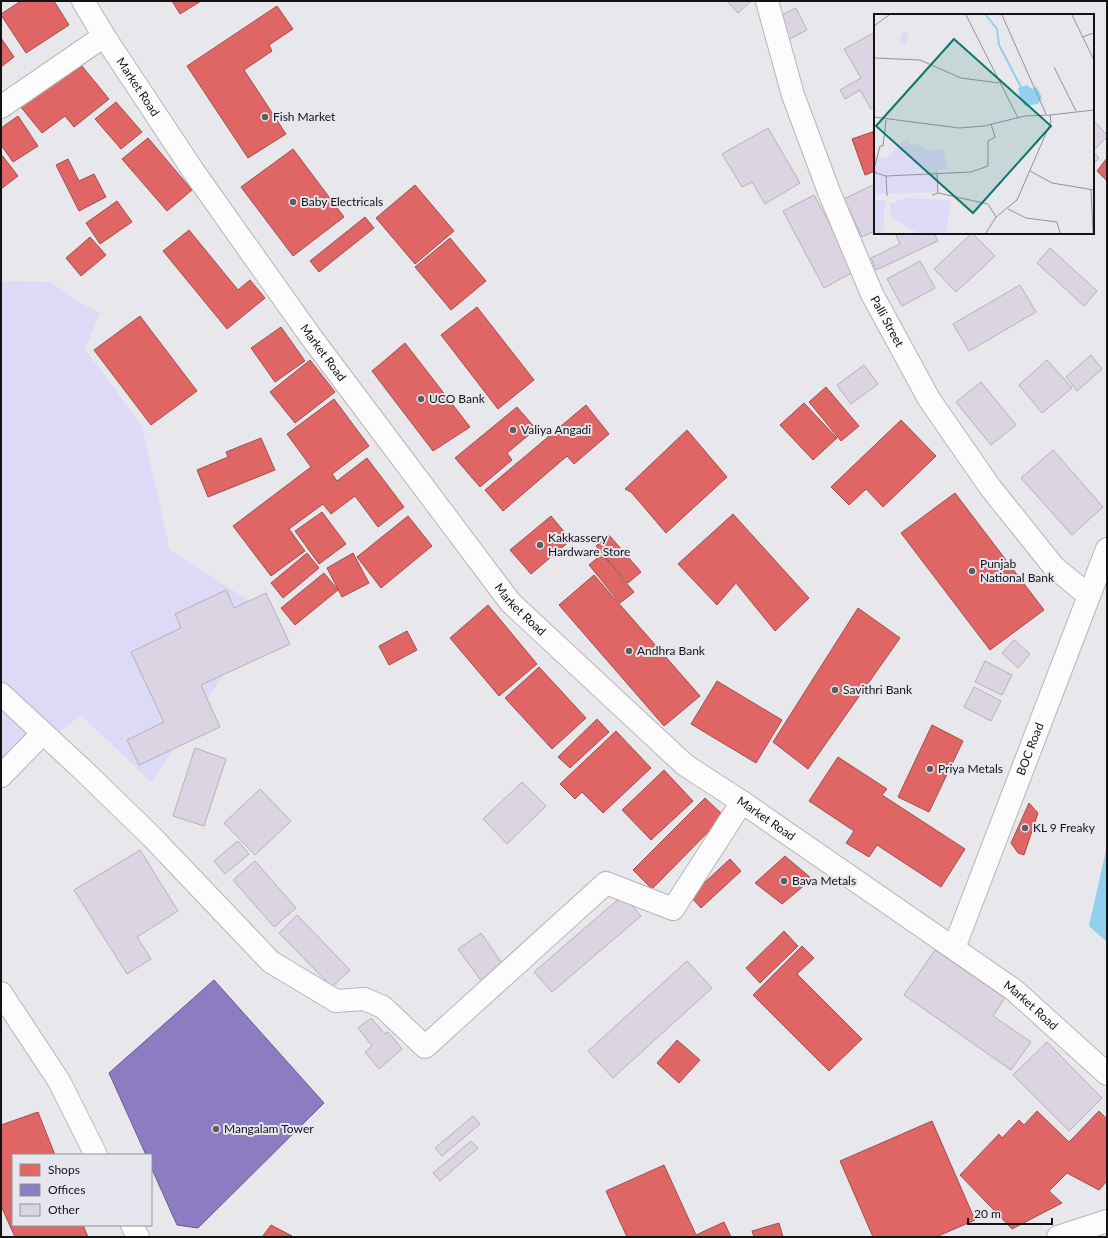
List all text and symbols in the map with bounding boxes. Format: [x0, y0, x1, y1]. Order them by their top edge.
inset map [874, 14, 1094, 234]
street label: Market Road [113, 54, 163, 119]
place label: Fish Market [273, 109, 336, 124]
marker: Fish Market [260, 112, 270, 122]
place label: Baby Electricals [301, 194, 383, 209]
marker: Baby Electricals [288, 197, 298, 207]
street label: Palli Street [867, 293, 908, 350]
street label: Market Road [297, 321, 350, 384]
place label: UCO Bank [429, 391, 486, 406]
marker: UCO Bank [416, 394, 426, 404]
place label: Valiya Angadi [521, 422, 591, 437]
marker: Valiya Angadi [508, 425, 518, 435]
place label: Kakkassery Hardware Store [548, 530, 630, 559]
marker: Kakkassery Hardware Store [535, 540, 545, 550]
place label: Punjab National Bank [980, 556, 1055, 585]
marker: Punjab National Bank [967, 566, 977, 576]
street label: Market Road [492, 580, 549, 639]
place label: Andhra Bank [637, 643, 706, 658]
marker: Andhra Bank [624, 646, 634, 656]
place label: Savithri Bank [843, 682, 913, 697]
marker: Savithri Bank [830, 685, 840, 695]
street label: BOC Road [1013, 721, 1047, 777]
place label: Priya Metals [938, 761, 1003, 776]
marker: Priya Metals [925, 764, 935, 774]
street label: Market Road [734, 793, 798, 844]
place label: KL 9 Freaky [1033, 820, 1096, 835]
marker: KL 9 Freaky [1020, 823, 1030, 833]
place label: Bava Metals [792, 873, 856, 888]
marker: Bava Metals [779, 876, 789, 886]
street label: Market Road [1001, 977, 1061, 1033]
place label: Mangalam Tower [224, 1121, 314, 1136]
marker: Mangalam Tower [211, 1124, 221, 1134]
legend [12, 1154, 152, 1226]
text: Shops [48, 1162, 80, 1177]
text: Offices [48, 1182, 85, 1197]
scale bar [968, 1200, 1052, 1226]
text: Other [48, 1202, 80, 1217]
text: 20 m [974, 1206, 1001, 1221]

